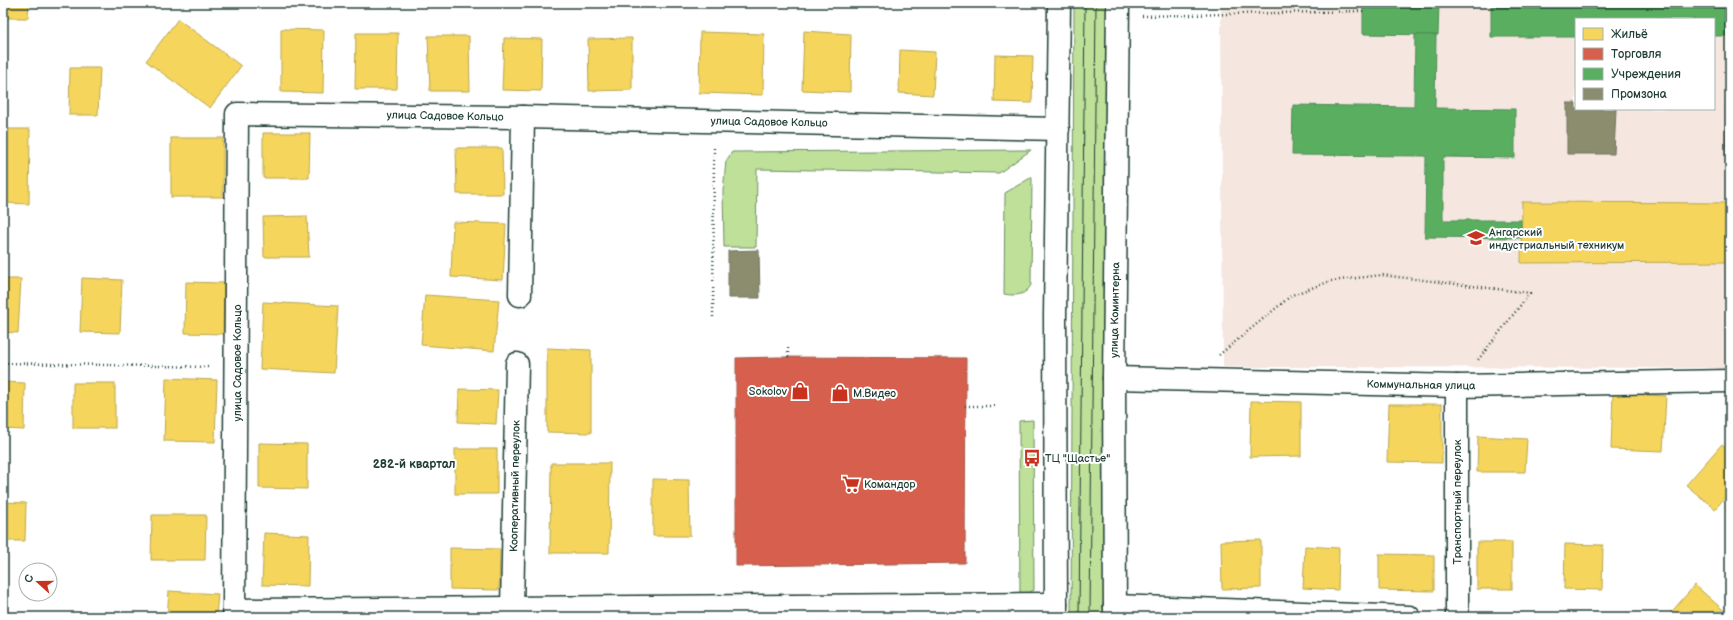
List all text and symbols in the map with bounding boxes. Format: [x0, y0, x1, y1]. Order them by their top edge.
legend [1575, 18, 1715, 110]
text: Жильё [1611, 27, 1648, 42]
text: Торговля [1611, 47, 1662, 62]
text: Учреждения [1611, 67, 1681, 82]
text: Промзона [1611, 87, 1667, 102]
street label: улица Садовое Кольцо [386, 108, 504, 124]
street label: улица Садовое Кольцо [710, 114, 828, 130]
place label: Ангарский индустриальный техникум [1488, 226, 1624, 252]
school or university icon: Ангарский индустриальный техникум [1466, 228, 1486, 248]
street label: улица Коминтерна [1108, 261, 1122, 358]
street label: улица Садовое Кольцо [231, 304, 244, 422]
street label: Коммунальная улица [1366, 378, 1476, 392]
shop icon: Sokolov [790, 381, 810, 401]
shop icon: М.Видео [830, 383, 850, 403]
place label: Sokolov [749, 385, 788, 398]
place label: М.Видео [853, 387, 896, 400]
street label: Кооперативный переулок [507, 420, 523, 552]
street label: Транспортный переулок [1451, 439, 1464, 565]
bus stop icon: ТЦ "Щастье" [1022, 448, 1042, 468]
place label: ТЦ "Щастье" [1045, 452, 1110, 465]
district label: 282-й квартал [373, 457, 456, 472]
supermarket icon: Командор [841, 474, 861, 494]
place label: Командор [864, 478, 916, 491]
north arrow [18, 562, 58, 602]
text: С [22, 572, 37, 584]

